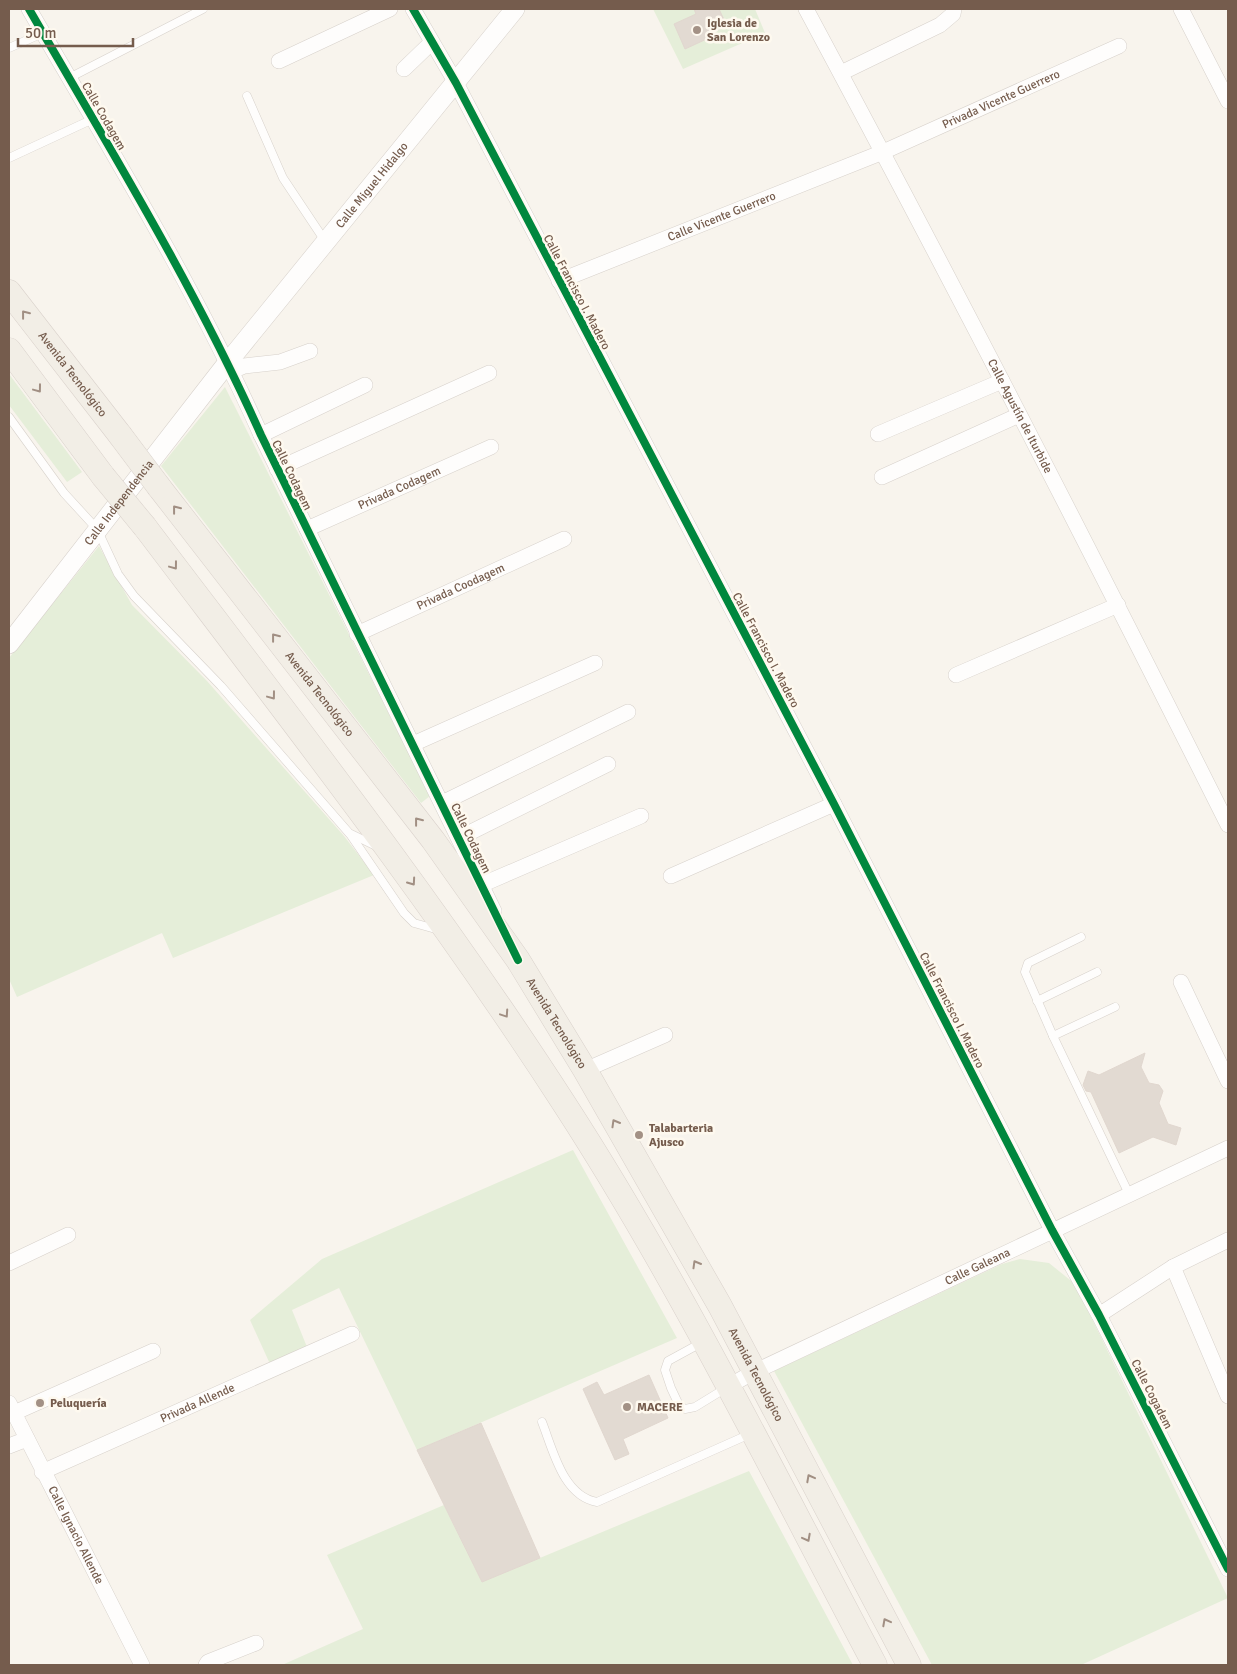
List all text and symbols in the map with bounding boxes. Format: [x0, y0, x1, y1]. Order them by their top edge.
scale bar [18, 15, 132, 47]
place label: Iglesia de San Lorenzo [707, 16, 770, 45]
text: 50 m [25, 24, 56, 42]
marker: Iglesia de San Lorenzo [691, 24, 703, 36]
street label: Privada Vicente Guerrero [940, 67, 1062, 132]
street label: Calle Codagem [78, 79, 129, 153]
street label: Calle Miguel Hidalgo [333, 139, 412, 232]
street label: Calle Vicente Guerrero [665, 188, 778, 245]
street label: Calle Francisco I. Madero [540, 232, 613, 352]
one-way arrow [22, 310, 31, 319]
street label: Avenida Tecnológico [35, 329, 110, 420]
street label: Calle Agustín de Iturbide [984, 357, 1056, 476]
one-way arrow [32, 383, 41, 393]
street label: Calle Codagem [268, 438, 315, 513]
street label: Calle Independencia [81, 457, 157, 549]
street label: Privada Codagem [356, 463, 443, 513]
one-way arrow [173, 505, 182, 514]
one-way arrow [169, 560, 177, 569]
street label: Privada Coodagem [415, 560, 507, 614]
street label: Calle Francisco I. Madero [729, 590, 802, 710]
one-way arrow [273, 634, 281, 643]
street label: Avenida Tecnológico [281, 649, 357, 740]
one-way arrow [267, 690, 275, 699]
street label: Calle Codagem [447, 801, 494, 876]
one-way arrow [415, 818, 423, 827]
one-way arrow [406, 876, 415, 885]
street label: Calle Francisco I. Madero [916, 950, 987, 1071]
street label: Avenida Tecnológico [523, 975, 590, 1072]
one-way arrow [499, 1009, 508, 1018]
one-way arrow [611, 1119, 621, 1128]
place label: Talabarteria Ajusco [649, 1121, 713, 1150]
marker: Talabarteria Ajusco [633, 1129, 645, 1141]
street label: Calle Galeana [942, 1245, 1013, 1289]
one-way arrow [692, 1260, 702, 1269]
street label: Avenida Tecnológico [725, 1325, 786, 1424]
street label: Calle Cogadem [1128, 1357, 1176, 1432]
street label: Privada Allende [158, 1380, 237, 1426]
place label: Peluquería [50, 1396, 107, 1411]
marker: Peluquería [34, 1397, 46, 1409]
place label: MACERE [637, 1400, 683, 1415]
marker: MACERE [621, 1401, 633, 1413]
one-way arrow [806, 1475, 816, 1484]
street label: Calle Ignacio Allende [44, 1484, 107, 1587]
one-way arrow [801, 1533, 811, 1542]
one-way arrow [882, 1618, 892, 1627]

